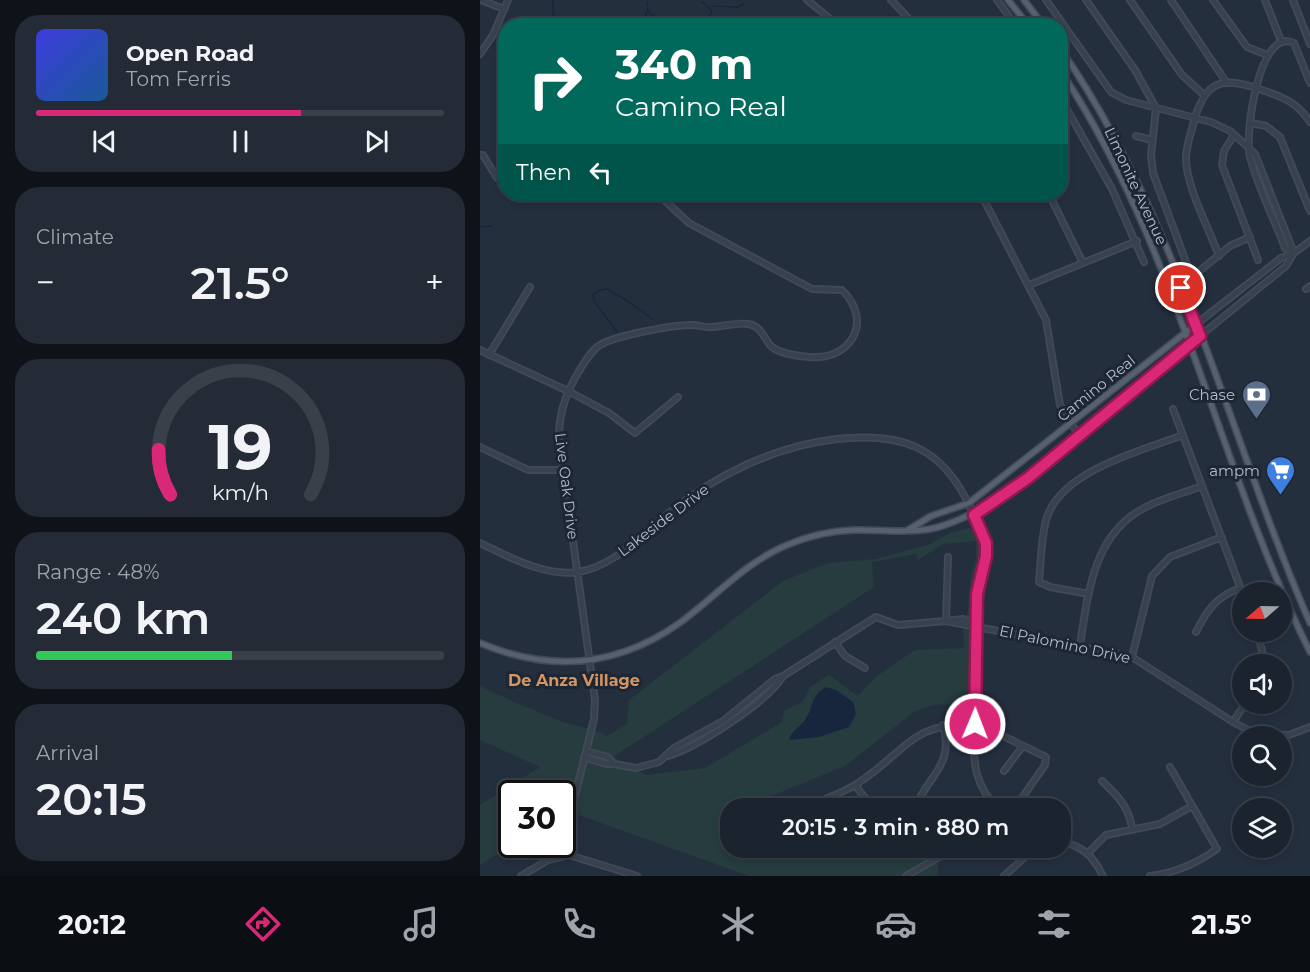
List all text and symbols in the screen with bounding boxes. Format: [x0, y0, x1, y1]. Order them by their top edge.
text: 340 m [615, 38, 753, 90]
text: Open Road [126, 40, 254, 67]
icon: right [516, 42, 594, 120]
text: Tom Ferris [126, 67, 231, 91]
text: Camino Real [615, 90, 787, 123]
street label: Limonite Avenue [1100, 124, 1172, 248]
icon: previous [88, 125, 121, 158]
icon: pause [224, 125, 257, 158]
icon: next [360, 125, 393, 158]
icon: left [584, 156, 617, 189]
text: Then [516, 159, 572, 186]
text: Climate [36, 225, 114, 249]
text: 21.5° [190, 255, 290, 310]
text: − [36, 262, 55, 302]
text: + [425, 262, 444, 302]
pin [1155, 262, 1206, 313]
icon: arrive [1164, 271, 1197, 304]
street label: Camino Real [1053, 351, 1139, 425]
bank icon: Chase [1240, 378, 1272, 420]
place label: Chase [1189, 385, 1235, 404]
text: 19 [208, 409, 272, 485]
street label: Live Oak Drive [551, 432, 583, 540]
supermarket icon: ampm [1265, 454, 1297, 496]
place label: ampm [1209, 461, 1260, 480]
text: km/h [211, 479, 269, 505]
street label: Lakeside Drive [614, 480, 712, 560]
text: Range · 48% [36, 560, 160, 584]
north arrow [1232, 582, 1292, 642]
map controls [1232, 582, 1292, 858]
text: 240 km [36, 590, 211, 645]
street label: El Palomino Drive [998, 621, 1132, 667]
button: sound [1232, 654, 1292, 714]
district label: De Anza Village [508, 671, 640, 690]
position arrow [943, 692, 1007, 756]
button: search [1232, 726, 1292, 786]
text: Arrival [36, 741, 99, 765]
text: 20:15 [36, 771, 147, 826]
speed limit sign: 30 [498, 780, 576, 858]
button: layers [1232, 798, 1292, 858]
text: 20:15 · 3 min · 880 m [782, 814, 1009, 841]
icon: directions [242, 903, 284, 945]
icon: music [400, 903, 442, 945]
icon: phone [558, 903, 600, 945]
icon: climate [717, 903, 759, 945]
icon: car [875, 903, 917, 945]
icon: filters [1033, 903, 1075, 945]
text: 20:12 [58, 908, 126, 941]
text: 21.5° [1191, 908, 1252, 941]

